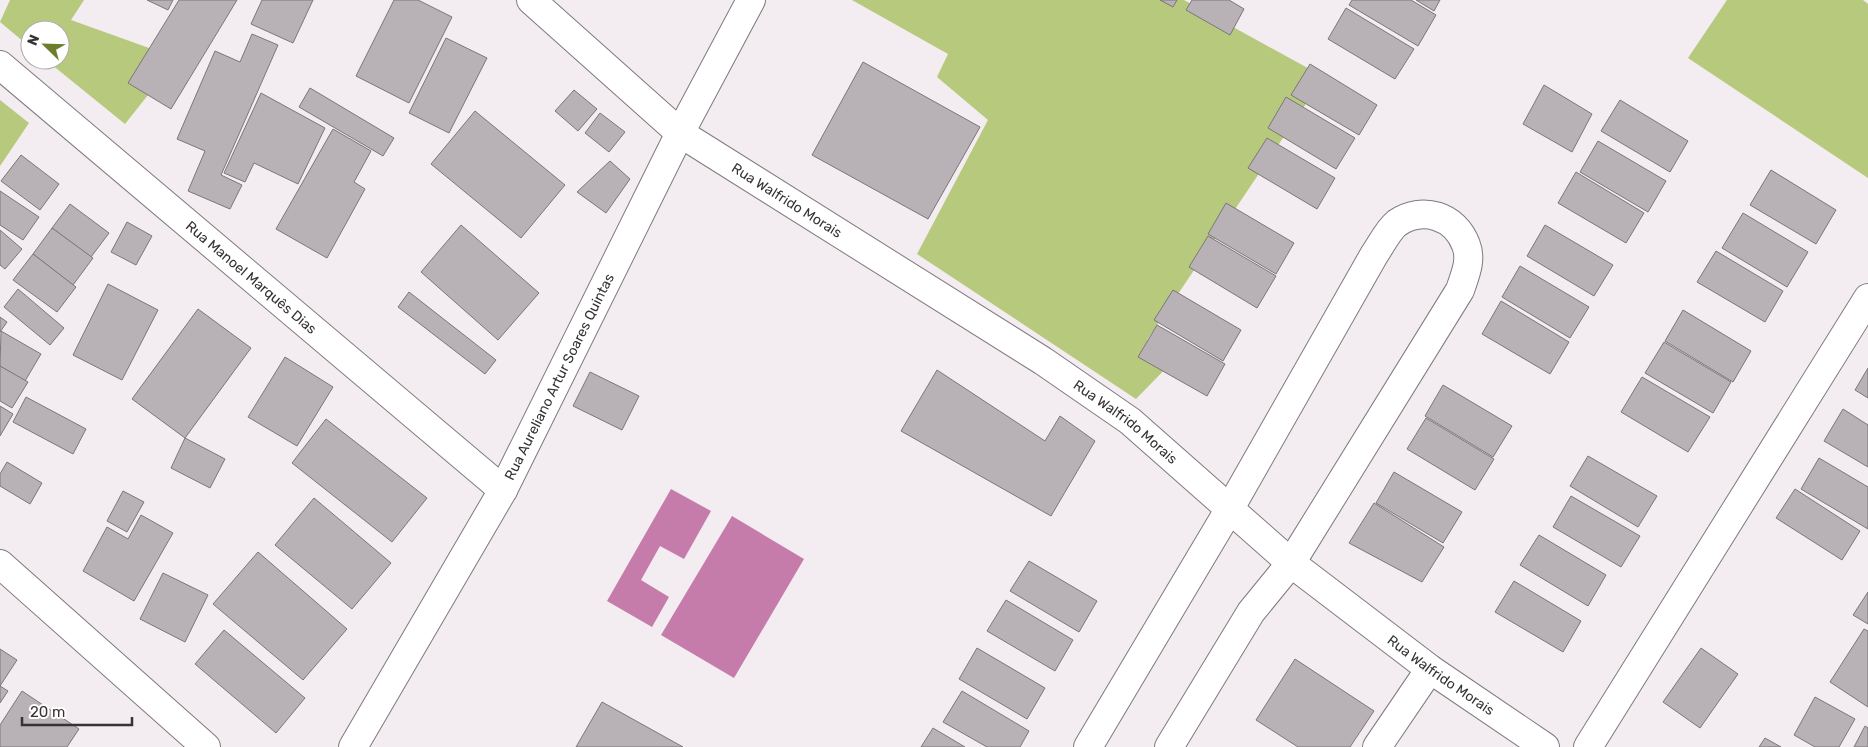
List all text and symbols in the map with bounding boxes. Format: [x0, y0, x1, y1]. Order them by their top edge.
north arrow [20, 20, 70, 70]
text: N [24, 32, 43, 48]
street label: Rua Walfrido Morais [728, 160, 845, 242]
street label: Rua Manoel Marquês Dias [182, 218, 320, 338]
street label: Rua Aureliano Artur Soares Quintas [501, 271, 618, 483]
street label: Rua Walfrido Morais [1070, 377, 1181, 468]
street label: Rua Walfrido Morais [1384, 632, 1497, 719]
scale bar [22, 694, 132, 726]
text: 20 m [30, 703, 65, 721]

